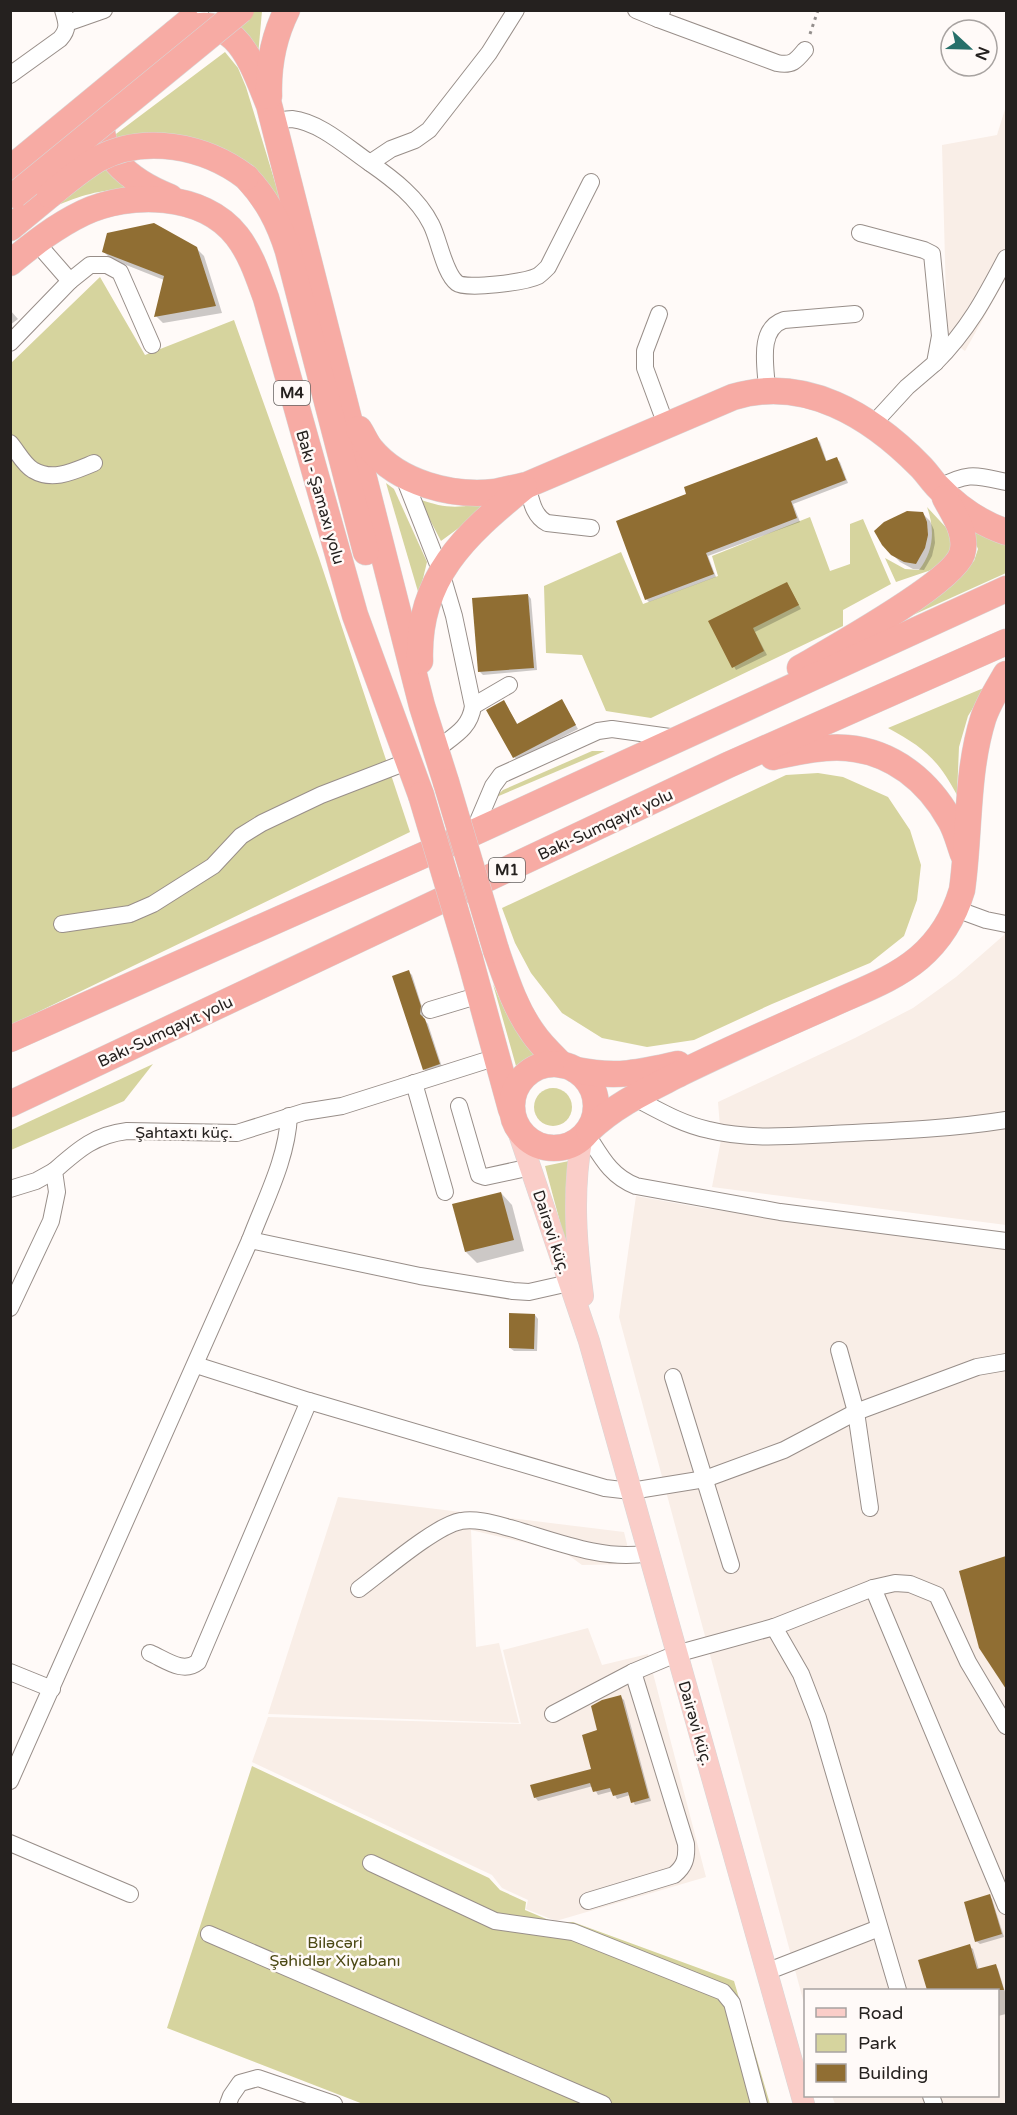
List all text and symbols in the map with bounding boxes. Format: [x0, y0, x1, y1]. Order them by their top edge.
north arrow [939, 18, 999, 78]
text: N [970, 44, 994, 63]
road number: M4 [274, 381, 310, 405]
street label: Bakı - Şamaxı yolu [291, 428, 349, 567]
street label: Bakı-Sumqayıt yolu [535, 785, 676, 865]
road number: M1 [489, 858, 525, 882]
street label: Bakı-Sumqayıt yolu [95, 992, 236, 1072]
street label: Şahtaxtı küç. [135, 1123, 233, 1143]
street label: Dairəvi küç. [528, 1188, 574, 1277]
street label: Dairəvi küç. [673, 1678, 717, 1768]
park label: Biləcəri Şəhidlər Xiyabanı [269, 1933, 401, 1971]
legend [804, 1989, 999, 2097]
text: Road [858, 2002, 903, 2024]
text: Park [858, 2032, 897, 2054]
text: Building [858, 2062, 928, 2084]

